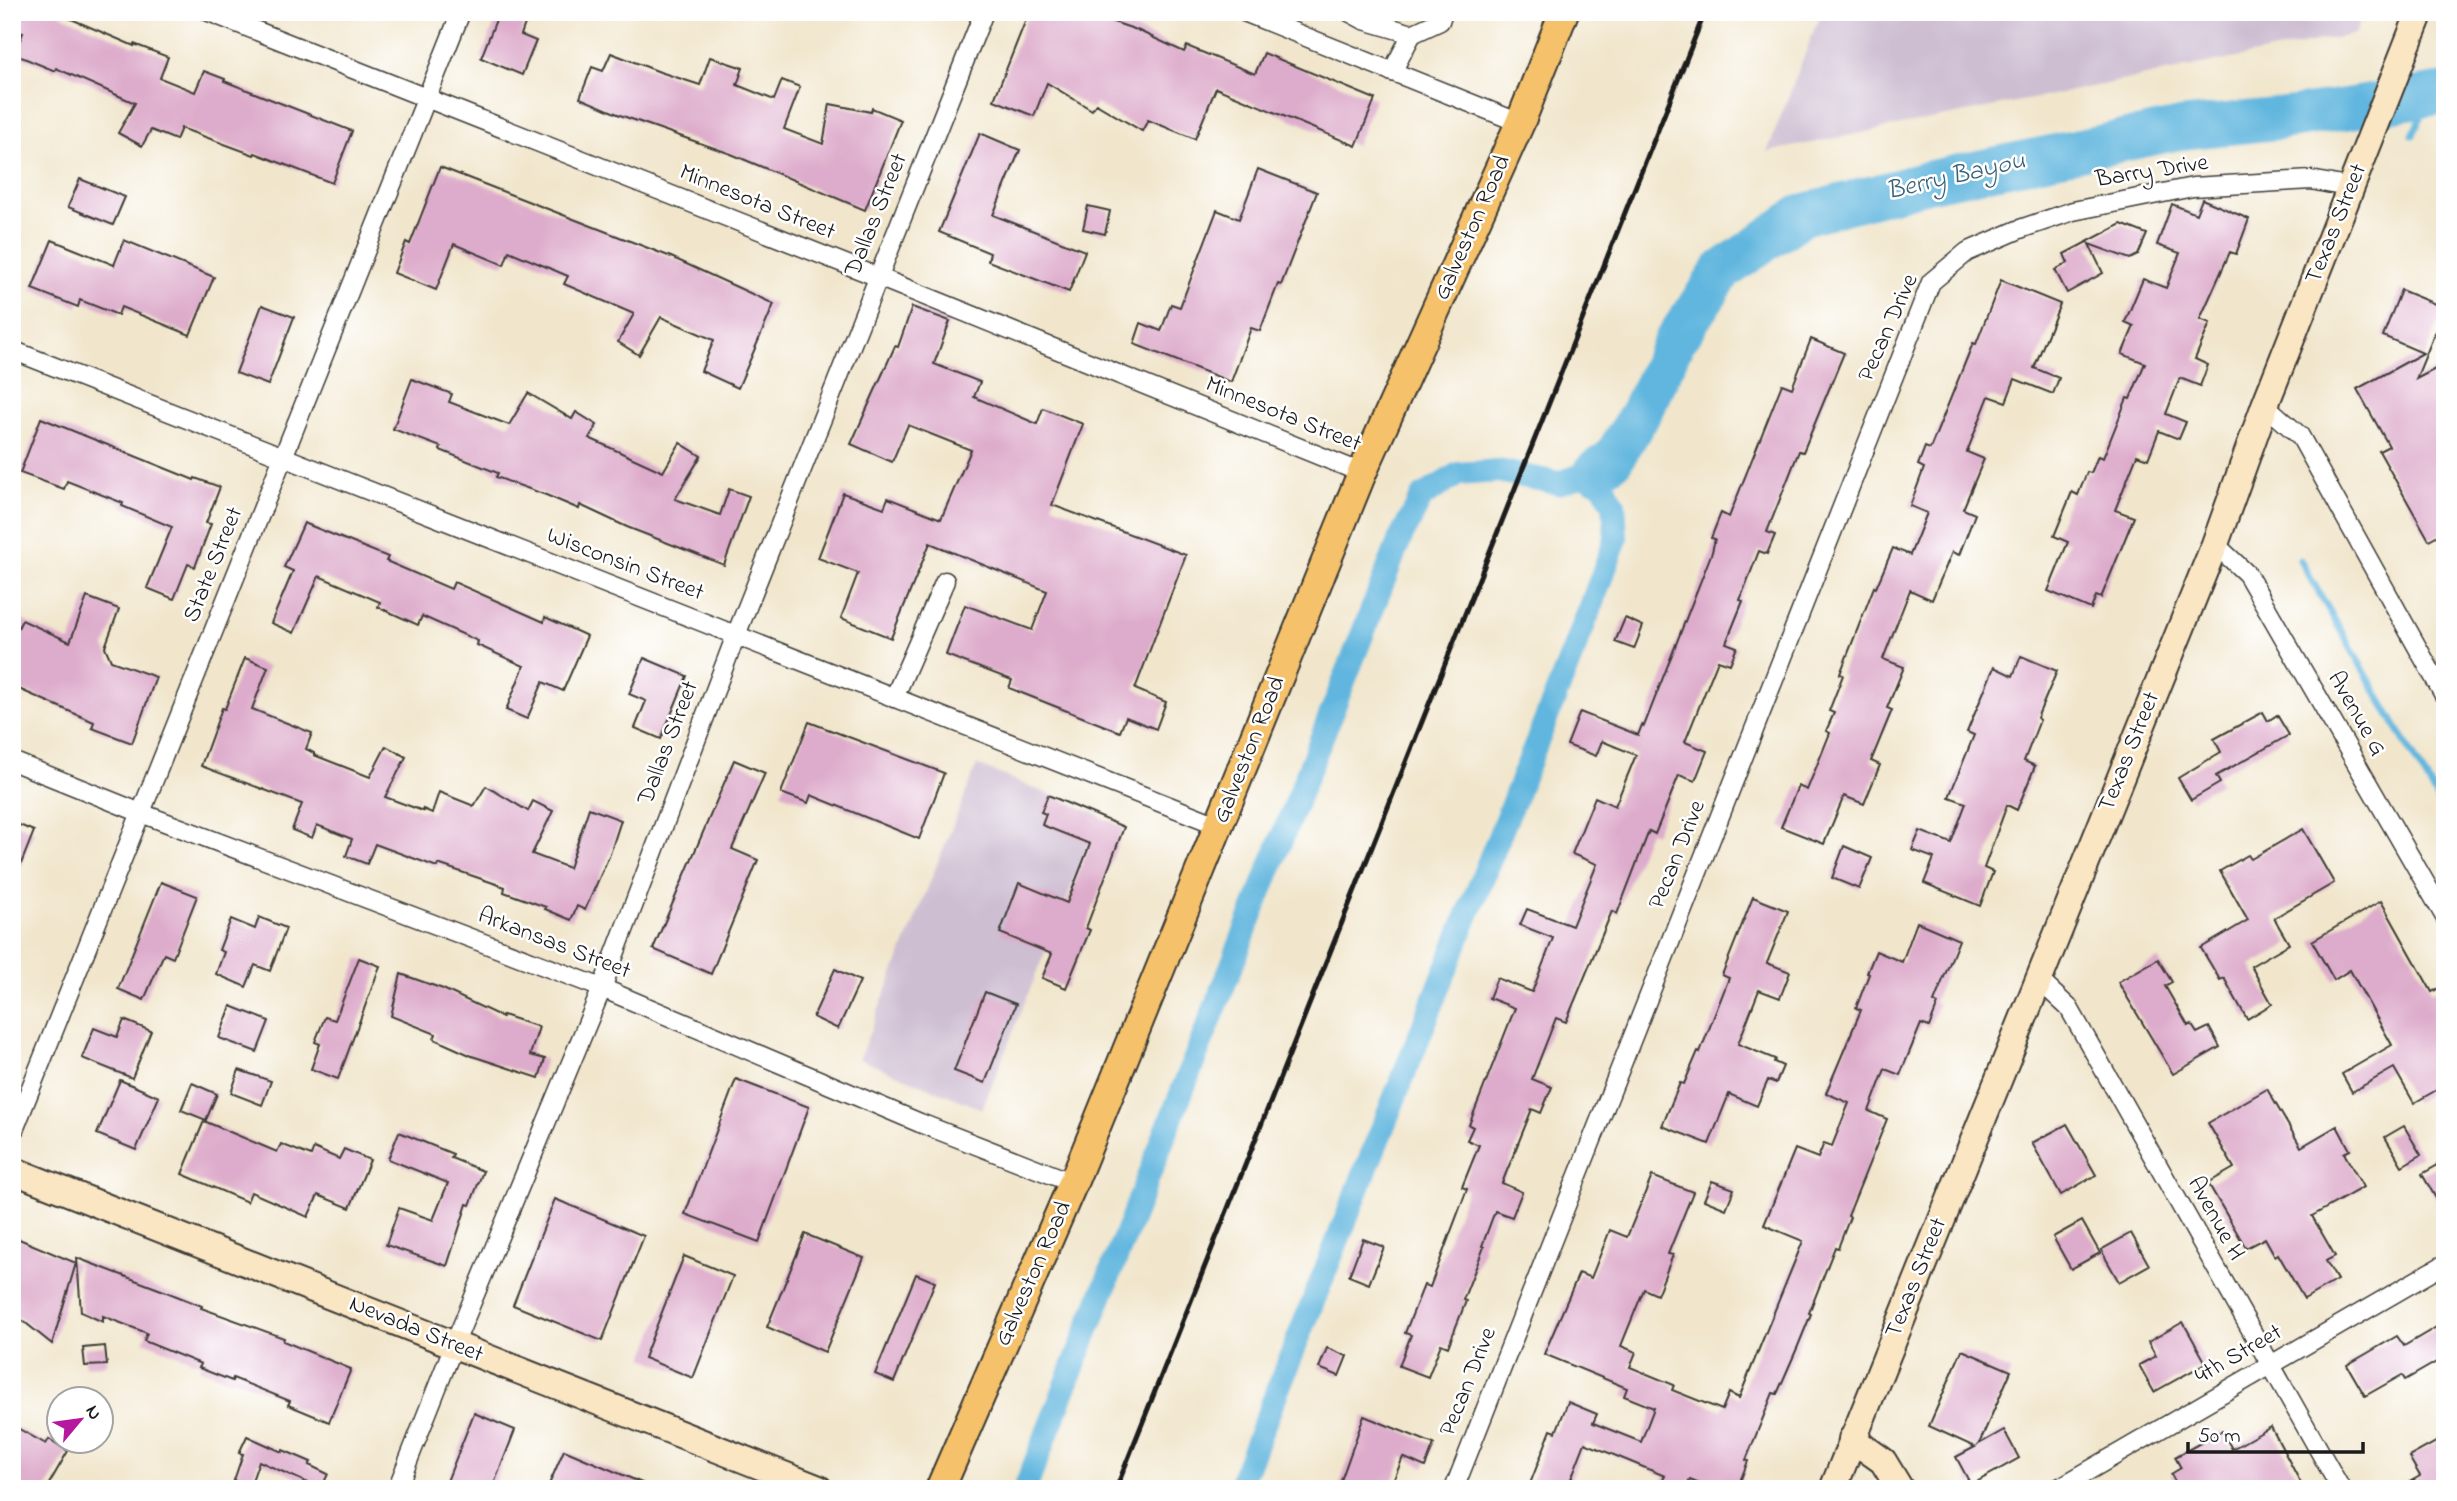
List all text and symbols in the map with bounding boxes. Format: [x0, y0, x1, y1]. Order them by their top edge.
water label: Berry Bayou [1883, 143, 2029, 211]
street label: Barry Drive [2092, 146, 2211, 199]
street label: Dallas Street [836, 148, 918, 283]
street label: Galveston Road [1425, 149, 1521, 306]
street label: Minnesota Street [674, 156, 840, 250]
street label: Texas Street [2297, 159, 2377, 289]
street label: Pecan Drive [1850, 268, 1928, 388]
street label: Minnesota Street [1200, 368, 1366, 462]
street label: State Street [175, 502, 253, 628]
street label: Wisconsin Street [541, 519, 709, 611]
street label: Avenue G [2318, 665, 2394, 763]
street label: Galveston Road [1205, 671, 1296, 829]
street label: Dallas Street [629, 676, 709, 811]
street label: Texas Street [2090, 687, 2170, 817]
street label: Pecan Drive [1640, 795, 1716, 915]
street label: Arkansas Street [472, 899, 636, 989]
street label: Avenue H [2177, 1170, 2253, 1268]
street label: Galveston Road [986, 1195, 1082, 1352]
street label: Texas Street [1877, 1213, 1957, 1343]
street label: Nevada Street [344, 1287, 488, 1373]
street label: 4th Street [2189, 1316, 2289, 1394]
street label: Pecan Drive [1431, 1322, 1507, 1442]
north arrow [46, 1386, 116, 1456]
text: N [78, 1401, 108, 1425]
scale bar [2188, 1410, 2362, 1454]
text: 50 m [2198, 1422, 2241, 1452]

